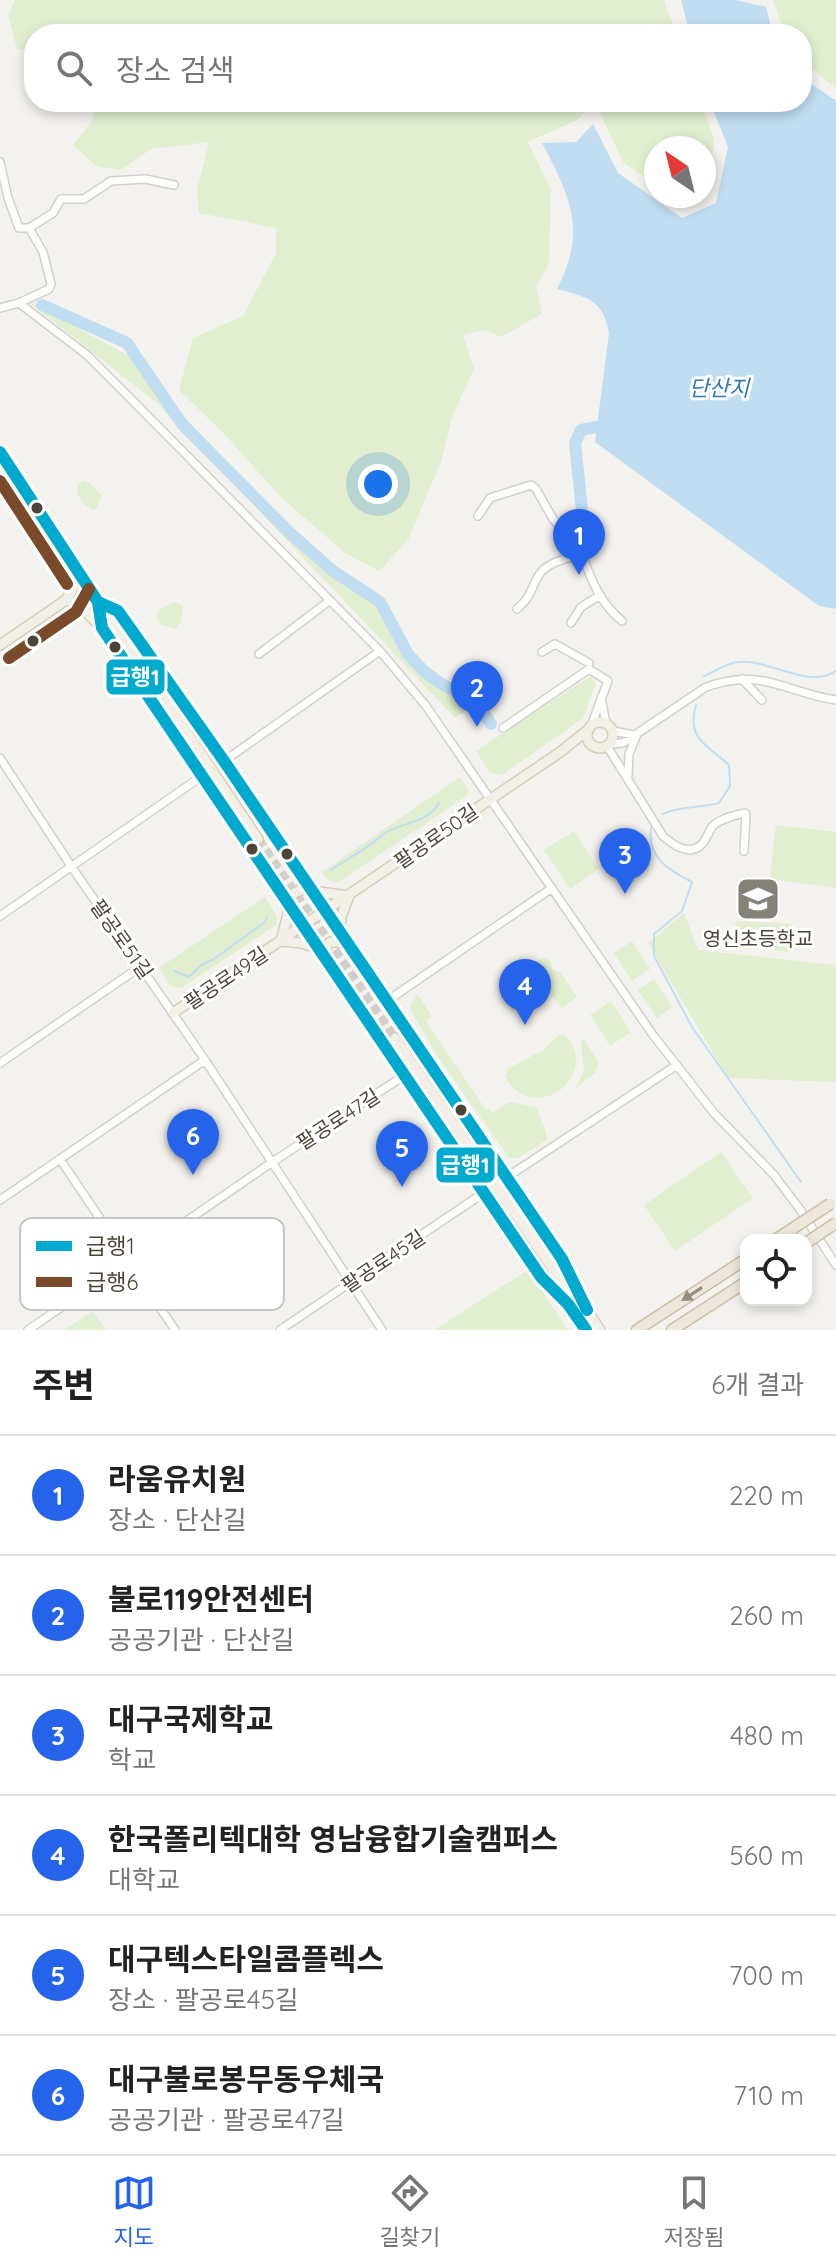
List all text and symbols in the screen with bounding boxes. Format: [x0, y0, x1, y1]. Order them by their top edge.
search box [24, 24, 812, 112]
icon: search [52, 46, 96, 90]
text: 장소 검색 [116, 51, 235, 89]
north arrow [644, 136, 716, 208]
water label: 단산지 [689, 374, 751, 402]
your location [358, 464, 398, 504]
unlabelled marker [29, 500, 45, 516]
pin: 1 [553, 509, 605, 575]
unlabelled marker [25, 633, 41, 649]
unlabelled marker [107, 639, 123, 655]
line badge: 급행1 [105, 658, 166, 696]
pin: 2 [451, 661, 503, 727]
text: 급행1 [110, 663, 160, 691]
street label: 팔공로50길 [389, 798, 483, 874]
pin: 3 [599, 828, 651, 894]
unlabelled marker [244, 841, 260, 857]
unlabelled marker [279, 846, 295, 862]
school or university icon: 영신초등학교 [734, 875, 782, 923]
street label: 팔공로51길 [85, 894, 159, 984]
place label: 영신초등학교 [703, 926, 813, 951]
street label: 팔공로49길 [180, 941, 272, 1015]
pin: 4 [499, 959, 551, 1025]
street label: 팔공로47길 [292, 1083, 384, 1155]
unlabelled marker [453, 1102, 469, 1118]
pin: 6 [167, 1109, 219, 1175]
pin: 5 [376, 1121, 428, 1187]
line badge: 급행1 [435, 1146, 496, 1184]
text: 급행1 [440, 1151, 490, 1179]
legend [20, 1218, 284, 1310]
street label: 팔공로45길 [337, 1224, 429, 1298]
text: 급행1 [86, 1232, 135, 1260]
map controls [740, 1234, 812, 1306]
button: locate [740, 1234, 812, 1306]
text: 급행6 [86, 1268, 138, 1296]
one-way arrow [681, 1287, 702, 1302]
text: 주변 [32, 1363, 95, 1406]
text: 6개 결과 [711, 1368, 804, 1401]
text: 라움유치원 [108, 1460, 246, 1498]
text: 1 [53, 1479, 63, 1512]
text: 220 m [729, 1479, 804, 1512]
text: 장소 · 단산길 [108, 1503, 247, 1536]
text: 불로119안전센터 [108, 1580, 314, 1618]
text: 2 [51, 1599, 65, 1632]
text: 260 m [729, 1599, 804, 1632]
text: 공공기관 · 단산길 [108, 1623, 295, 1656]
text: 대구국제학교 [108, 1700, 274, 1738]
text: 3 [51, 1719, 65, 1752]
text: 480 m [730, 1719, 804, 1752]
text: 학교 [108, 1743, 156, 1776]
text: 한국폴리텍대학 영남융합기술캠퍼스 [108, 1820, 558, 1858]
text: 4 [50, 1839, 66, 1872]
text: 560 m [730, 1839, 804, 1872]
text: 대학교 [108, 1863, 180, 1896]
text: 대구텍스타일콤플렉스 [108, 1940, 384, 1978]
text: 5 [51, 1959, 65, 1992]
text: 700 m [729, 1959, 804, 1992]
text: 장소 · 팔공로45길 [108, 1983, 299, 2016]
text: 대구불로봉무동우체국 [108, 2060, 384, 2098]
text: 6 [51, 2079, 65, 2112]
text: 710 m [734, 2079, 804, 2112]
text: 공공기관 · 팔공로47길 [108, 2103, 345, 2136]
tab: 지도 [112, 2171, 156, 2251]
tab: 길찾기 [379, 2171, 440, 2251]
tab: 저장됨 [663, 2171, 724, 2251]

